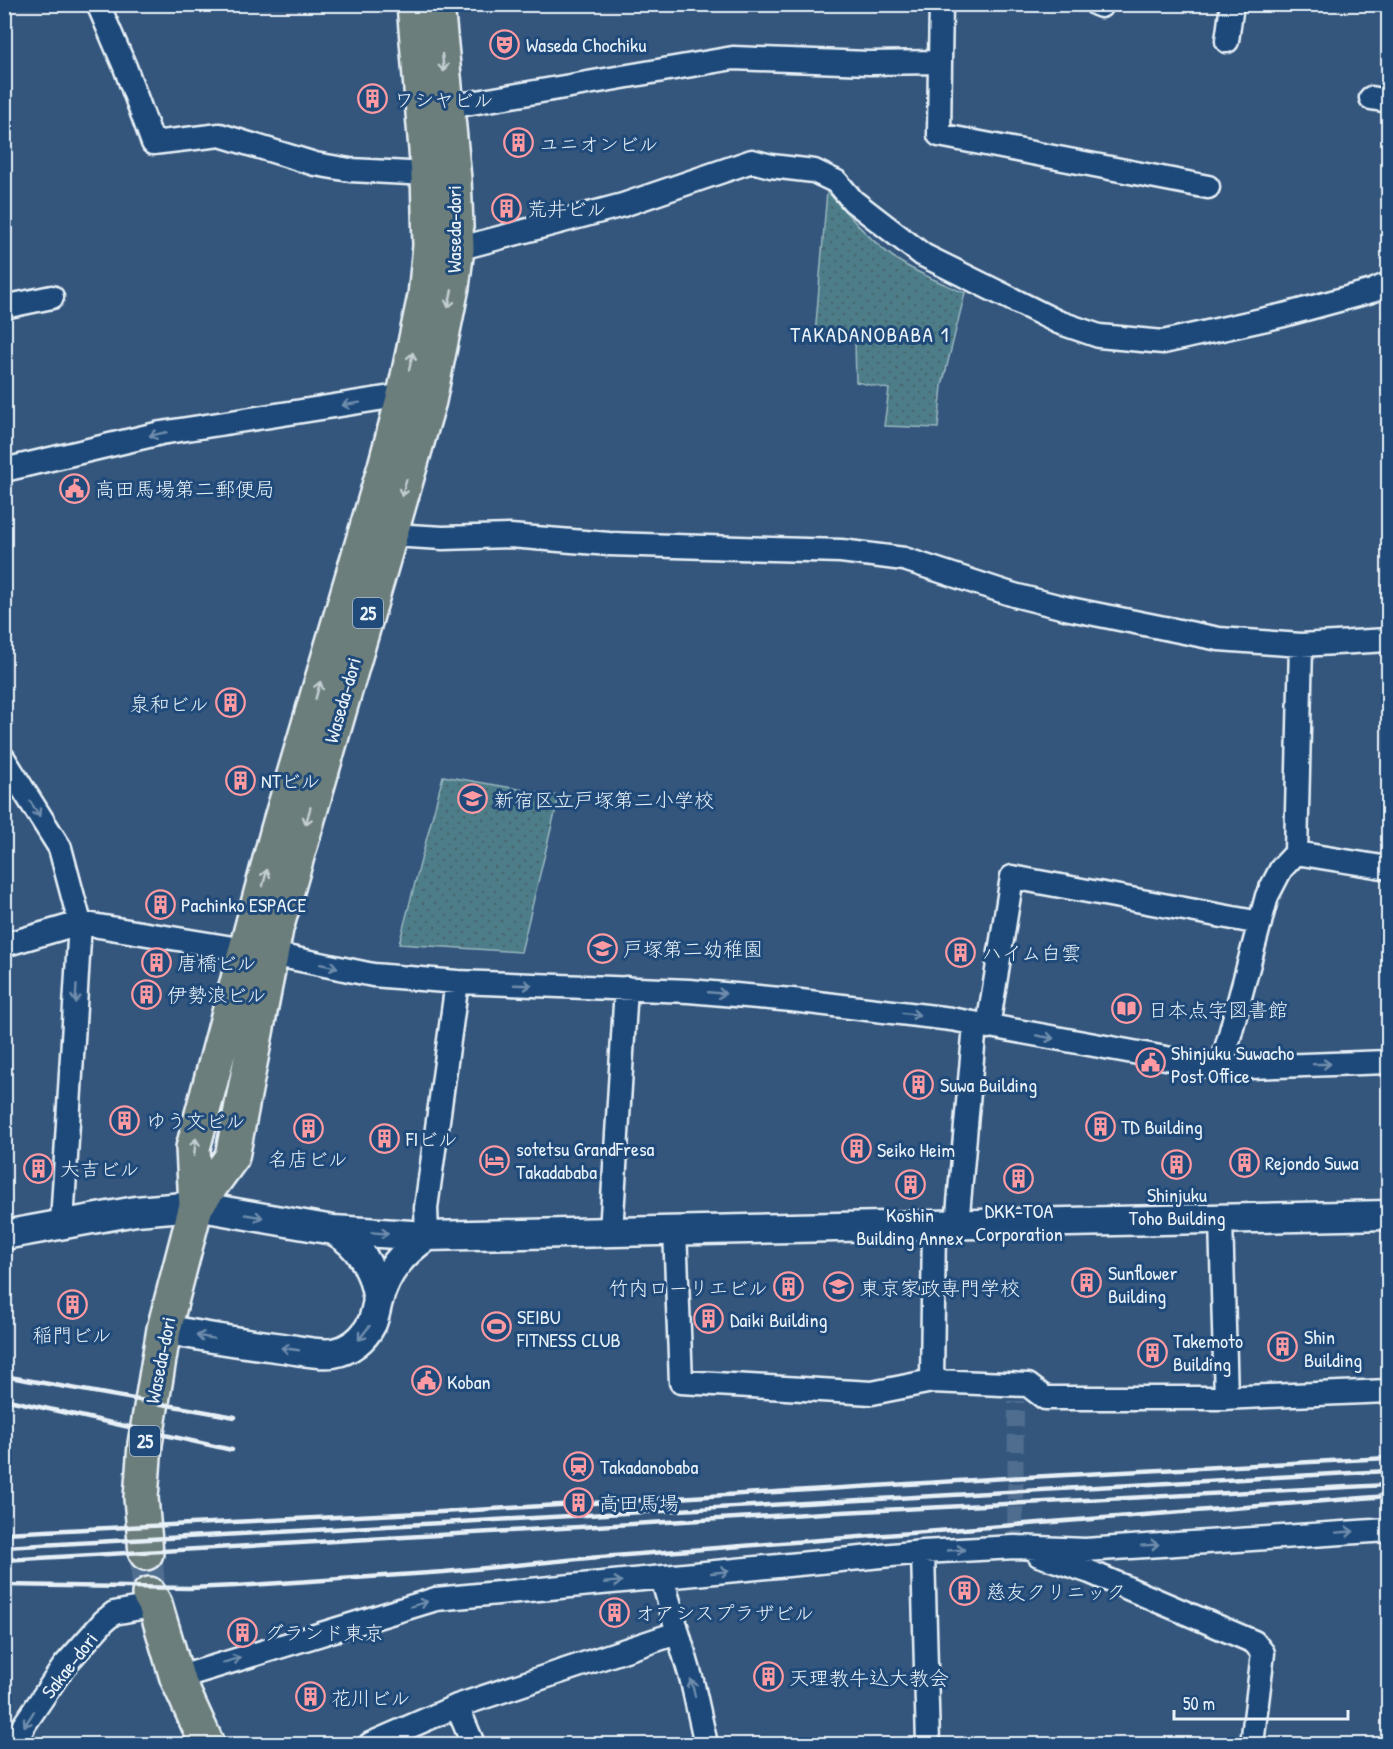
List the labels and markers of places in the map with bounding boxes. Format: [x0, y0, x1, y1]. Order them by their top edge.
theatre icon: Waseda Chochiku [489, 28, 521, 60]
place label: Waseda Chochiku [526, 31, 646, 58]
building icon: ワシヤビル [357, 83, 389, 115]
place label: ワシヤビル [394, 86, 494, 113]
building icon: ユニオンビル [502, 127, 534, 159]
place label: ユニオンビル [539, 130, 659, 157]
building icon: 荒井ビル [490, 192, 522, 224]
place label: 荒井ビル [527, 195, 607, 222]
public building icon: 高田馬場第二郵便局 [58, 472, 90, 504]
place label: 高田馬場第二郵便局 [95, 475, 275, 502]
building icon: 泉和ビル [214, 687, 246, 719]
place label: 泉和ビル [129, 690, 209, 717]
building icon: NTビル [224, 764, 256, 796]
place label: NTビル [261, 767, 321, 794]
school or university icon: 新宿区立戸塚第二小学校 [457, 783, 489, 815]
place label: 新宿区立戸塚第二小学校 [494, 786, 714, 813]
building icon: Pachinko ESPACE [144, 888, 176, 920]
place label: Pachinko ESPACE [181, 891, 306, 918]
school or university icon: 戸塚第二幼稚園 [586, 932, 618, 964]
place label: 戸塚第二幼稚園 [623, 935, 763, 962]
building icon: ハイム白雲 [945, 936, 977, 968]
place label: ハイム白雲 [982, 939, 1081, 966]
building icon: 唐橋ビル [140, 946, 172, 978]
place label: 唐橋ビル [177, 949, 257, 976]
building icon: 伊勢浪ビル [130, 978, 162, 1010]
place label: 伊勢浪ビル [167, 981, 267, 1008]
library icon: 日本点字図書館 [1111, 993, 1143, 1025]
place label: 日本点字図書館 [1148, 996, 1288, 1023]
place label: Shinjuku Suwacho Post Office [1171, 1039, 1294, 1089]
public building icon: Shinjuku Suwacho Post Office [1134, 1047, 1166, 1079]
building icon: Suwa Building [903, 1068, 935, 1100]
place label: Suwa Building [940, 1071, 1037, 1098]
building icon: ゆう文ビル [109, 1104, 141, 1136]
place label: ゆう文ビル [146, 1107, 246, 1134]
building icon: TD Building [1084, 1110, 1116, 1142]
building icon: 名店ビル [292, 1112, 324, 1144]
place label: TD Building [1121, 1113, 1203, 1140]
building icon: FIビル [369, 1122, 401, 1154]
place label: FIビル [405, 1125, 458, 1152]
building icon: Seiko Heim [840, 1133, 872, 1165]
place label: sotetsu GrandFresa Takadababa [516, 1135, 655, 1185]
place label: Seiko Heim [877, 1136, 955, 1163]
hotel icon: sotetsu GrandFresa Takadababa [479, 1144, 511, 1176]
place label: 名店ビル [268, 1145, 348, 1172]
building icon: Rejondo Suwa [1228, 1146, 1260, 1178]
building icon: Shinjuku Toho Building [1161, 1148, 1193, 1180]
place label: Rejondo Suwa [1265, 1149, 1359, 1176]
building icon: 大吉ビル [23, 1152, 55, 1184]
place label: 大吉ビル [60, 1155, 140, 1182]
building icon: DKK-TOA Corporation [1003, 1163, 1035, 1195]
building icon: Koshin Building Annex [894, 1168, 926, 1200]
place label: Shinjuku Toho Building [1129, 1181, 1225, 1231]
place label: DKK-TOA Corporation [975, 1197, 1063, 1247]
place label: Koshin Building Annex [856, 1201, 964, 1251]
place label: Sunflower Building [1108, 1259, 1178, 1309]
building icon: Sunflower Building [1071, 1267, 1103, 1299]
building icon: 竹内ローリエビル [773, 1271, 805, 1303]
school or university icon: 東京家政専門学校 [823, 1271, 855, 1303]
place label: 竹内ローリエビル [608, 1274, 768, 1301]
place label: 東京家政専門学校 [860, 1274, 1020, 1301]
building icon: 稲門ビル [56, 1288, 88, 1320]
place label: SEIBU FITNESS CLUB [516, 1303, 621, 1353]
building icon: Daiki Building [693, 1303, 725, 1335]
place label: Daiki Building [730, 1306, 827, 1333]
sports icon: SEIBU FITNESS CLUB [480, 1311, 512, 1343]
place label: 稲門ビル [32, 1321, 112, 1348]
place label: Shin Building [1304, 1323, 1362, 1373]
place label: Takemoto Building [1173, 1327, 1243, 1377]
building icon: Shin Building [1267, 1331, 1299, 1363]
building icon: Takemoto Building [1136, 1336, 1168, 1368]
public building icon: Koban [410, 1365, 442, 1397]
place label: Koban [447, 1368, 491, 1395]
station icon: Takadanobaba [563, 1450, 595, 1482]
place label: Takadanobaba [600, 1453, 698, 1480]
building icon: 高田馬場 [562, 1486, 594, 1518]
place label: 高田馬場 [599, 1489, 679, 1516]
building icon: 慈友クリニック [949, 1575, 981, 1607]
place label: 慈友クリニック [986, 1578, 1126, 1605]
building icon: オアシスプラザビル [598, 1596, 630, 1628]
place label: オアシスプラザビル [635, 1599, 814, 1626]
building icon: グランド東京 [227, 1616, 259, 1648]
place label: グランド東京 [264, 1619, 384, 1646]
building icon: 天理教牛込大教会 [752, 1661, 784, 1693]
place label: 天理教牛込大教会 [789, 1664, 949, 1691]
building icon: 花川ビル [294, 1681, 326, 1713]
place label: 花川ビル [331, 1684, 411, 1711]

